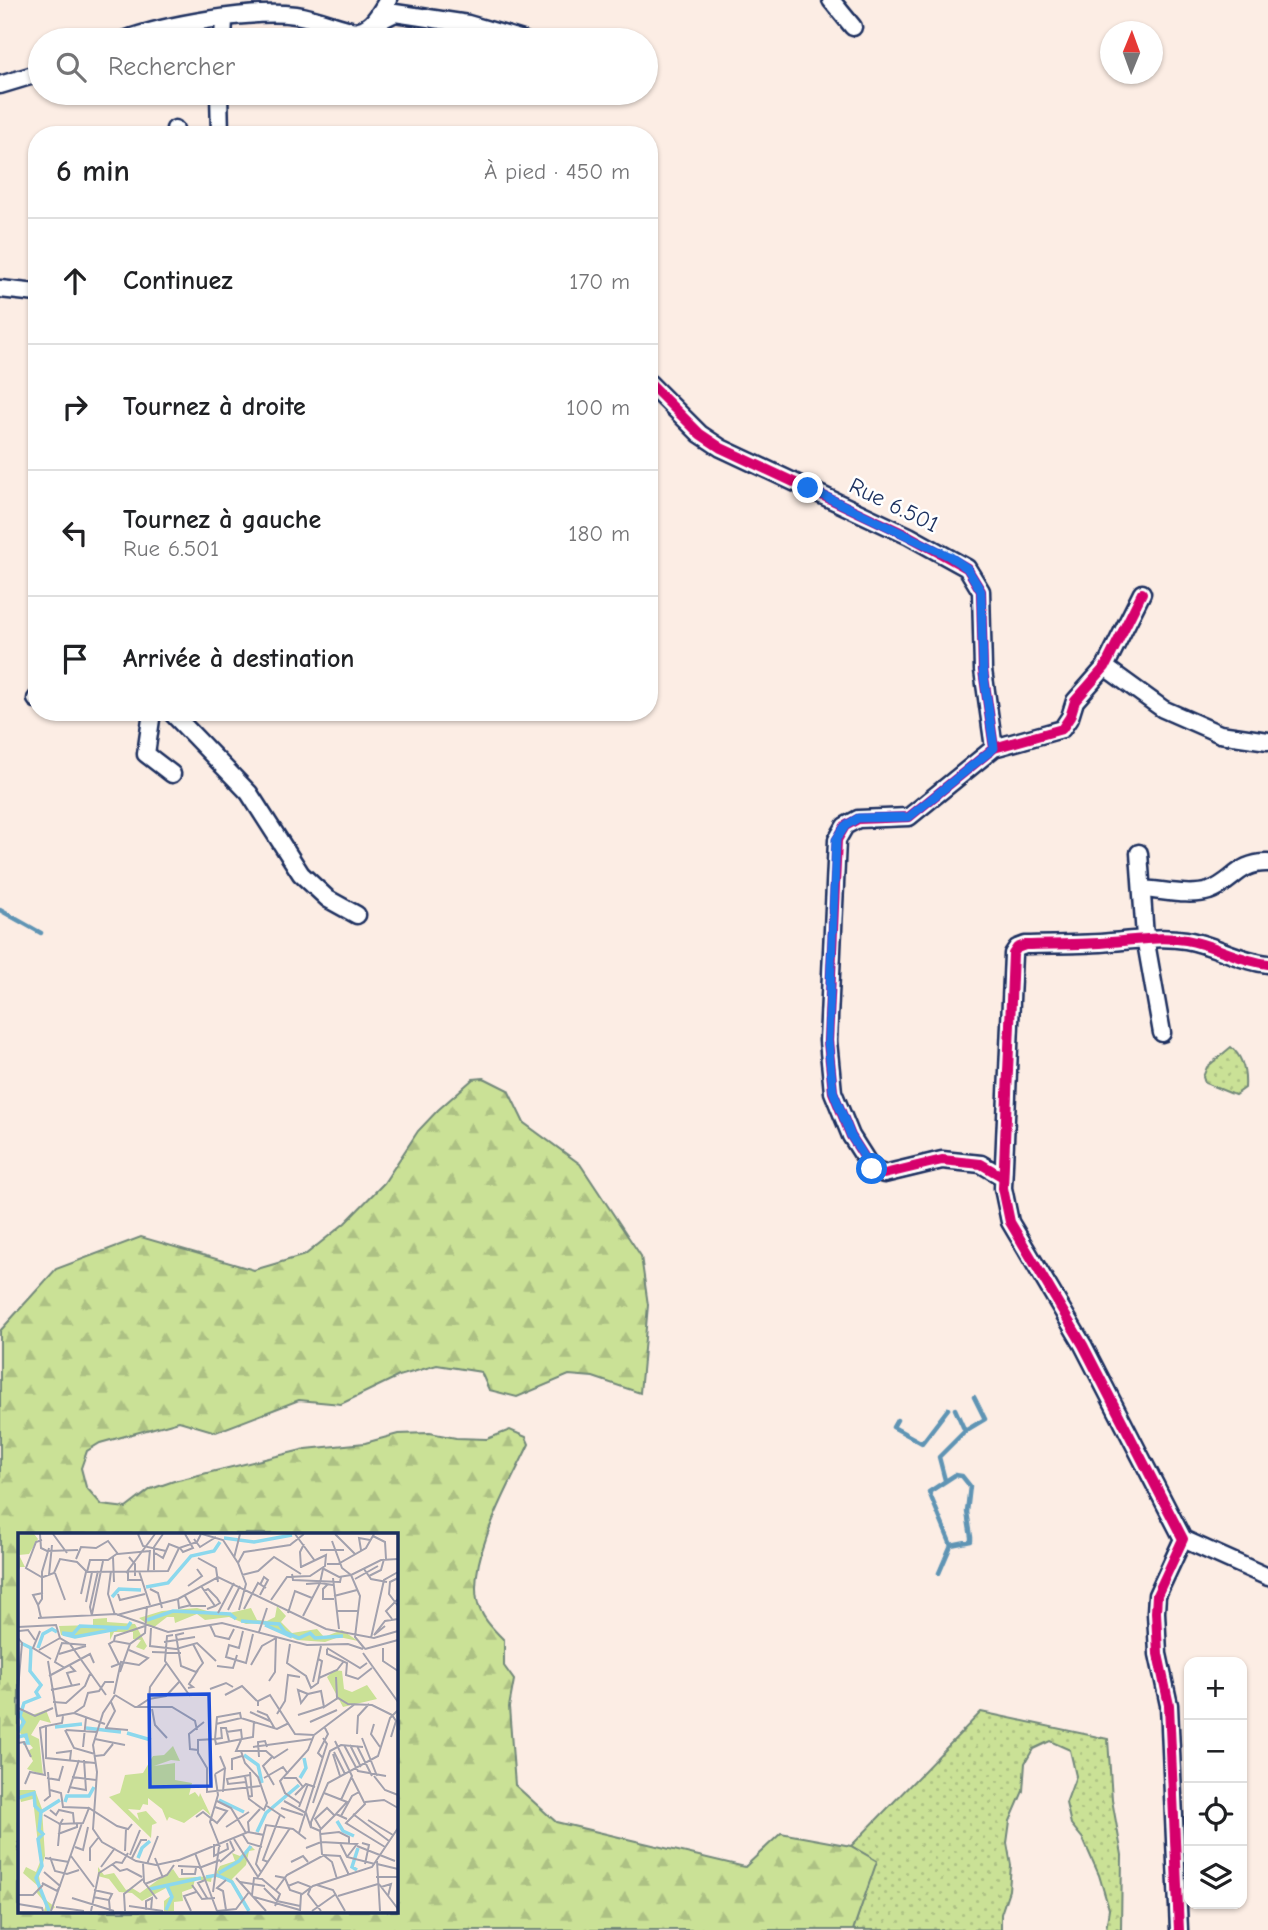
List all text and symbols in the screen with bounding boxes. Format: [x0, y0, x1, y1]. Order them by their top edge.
north arrow [1100, 21, 1163, 84]
search box [28, 28, 658, 105]
icon: search [52, 48, 90, 86]
text: Rechercher [108, 52, 235, 82]
text: 6 min [56, 154, 130, 189]
text: À pied · 450 m [484, 158, 630, 185]
icon: ahead [56, 262, 94, 300]
text: Continuez [123, 266, 233, 296]
text: 170 m [569, 268, 630, 295]
icon: right [56, 388, 94, 426]
text: Tournez à droite [123, 392, 306, 422]
text: 100 m [566, 394, 630, 421]
route end [792, 472, 823, 503]
street label: Rue 6.501 [845, 472, 943, 538]
text: Tournez à gauche [123, 505, 321, 535]
icon: left [56, 514, 94, 552]
text: 180 m [568, 520, 630, 547]
text: Rue 6.501 [123, 535, 219, 562]
icon: arrive [56, 640, 94, 678]
text: Arrivée à destination [123, 644, 354, 674]
route start [856, 1153, 887, 1184]
inset map [18, 1533, 397, 1912]
map controls [1184, 1657, 1247, 1909]
button: + [1184, 1657, 1247, 1720]
button: − [1184, 1720, 1247, 1783]
button: locate [1184, 1783, 1247, 1846]
button: layers [1184, 1846, 1247, 1909]

